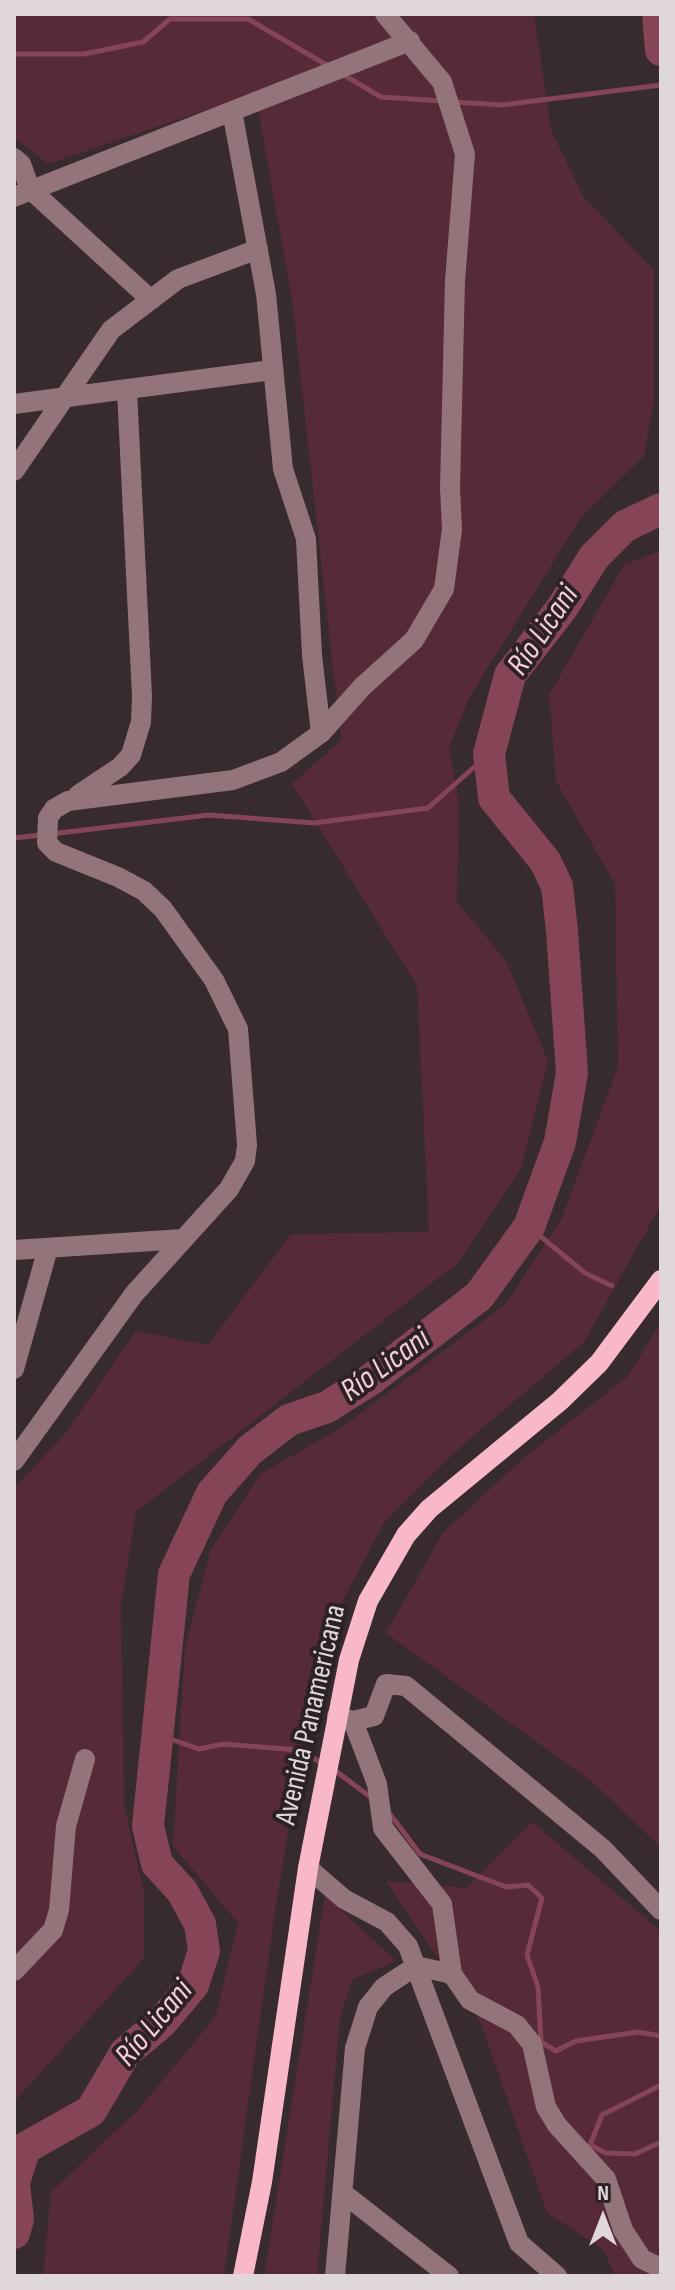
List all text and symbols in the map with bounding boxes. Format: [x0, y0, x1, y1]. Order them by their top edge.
water label: Río Licani [500, 579, 588, 683]
water label: Río Licani [334, 1321, 438, 1411]
street label: Avenida Panamericana [269, 1602, 355, 1828]
water label: Río Licani [108, 1973, 202, 2075]
north arrow [563, 2178, 643, 2258]
text: N [597, 2180, 609, 2207]

